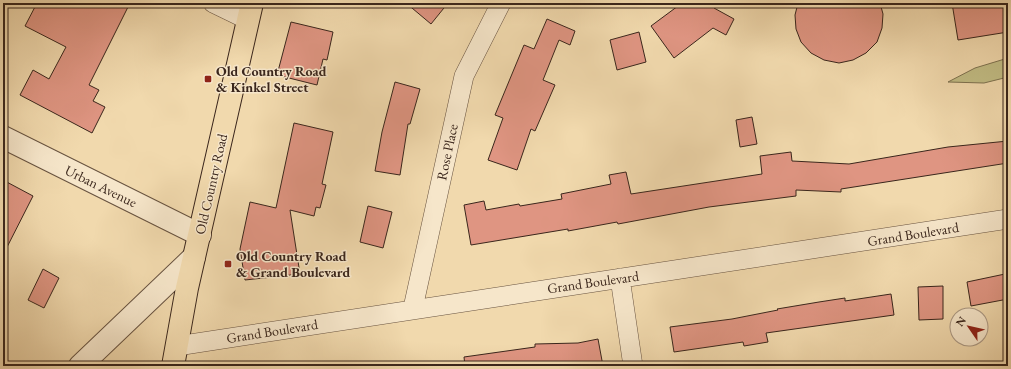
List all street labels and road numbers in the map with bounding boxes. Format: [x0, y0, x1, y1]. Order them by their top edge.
street label: Rose Place [432, 122, 462, 182]
street label: Old Country Road [191, 131, 232, 236]
street label: Urban Avenue [62, 161, 140, 211]
street label: Grand Boulevard [866, 218, 961, 250]
street label: Grand Boulevard [546, 267, 641, 297]
street label: Grand Boulevard [225, 315, 320, 347]

